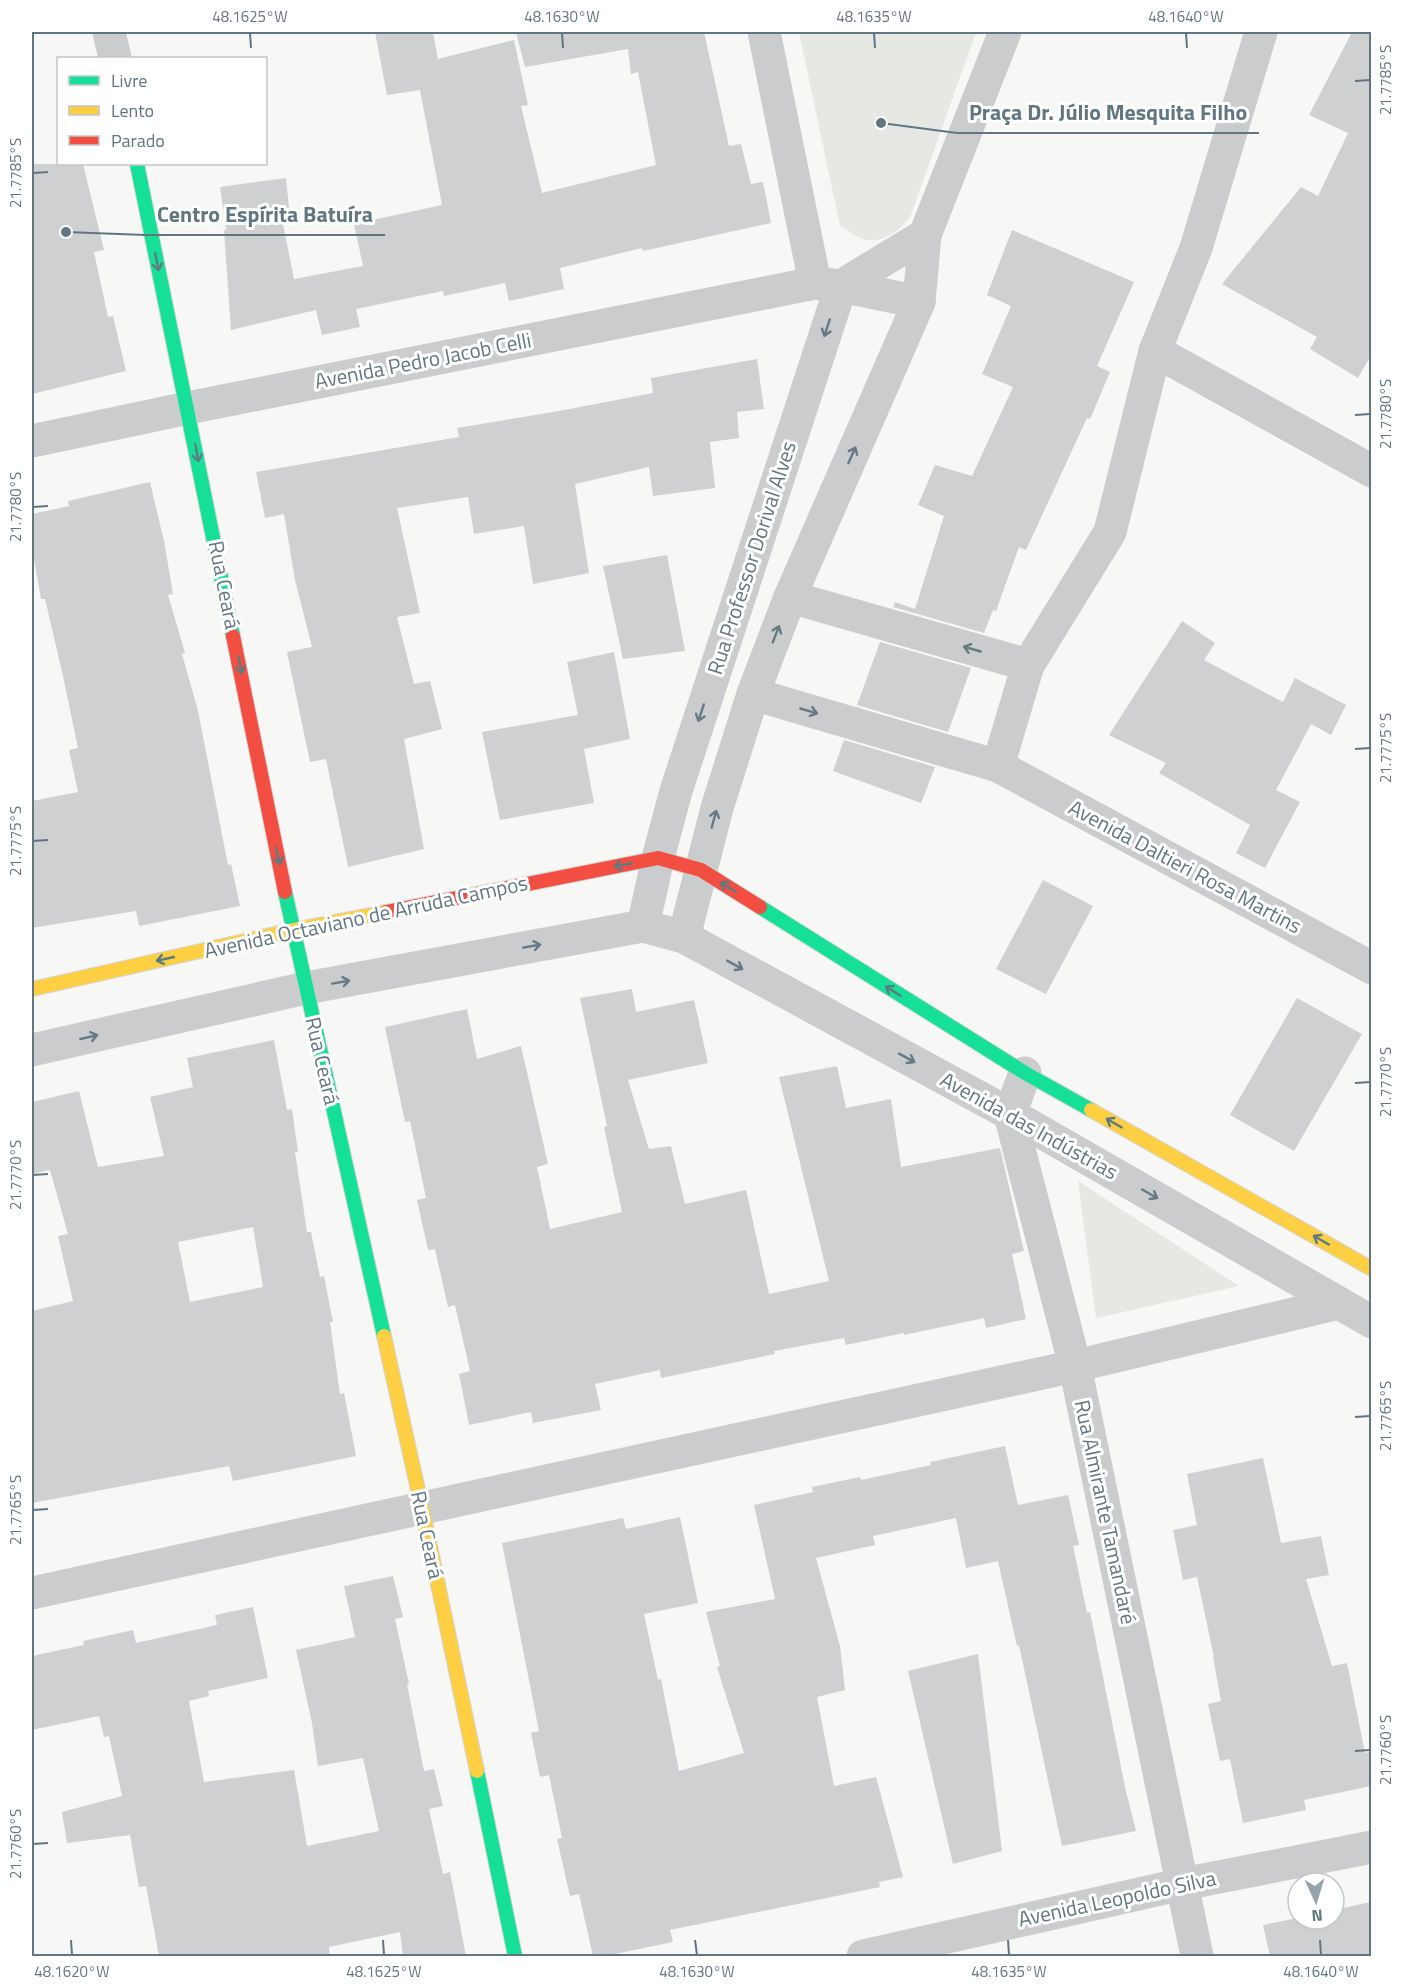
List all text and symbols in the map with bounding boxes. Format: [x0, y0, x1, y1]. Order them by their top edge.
text: 48.1625°W [212, 5, 288, 28]
text: 48.1630°W [524, 5, 600, 28]
text: 48.1635°W [836, 5, 912, 28]
text: 48.1640°W [1148, 5, 1224, 28]
text: 21.7785°S [1374, 45, 1397, 115]
legend [57, 57, 267, 165]
text: Livre [111, 67, 147, 94]
callout: Praça Dr. Júlio Mesquita Filho [957, 93, 1259, 133]
text: Praça Dr. Júlio Mesquita Filho [969, 95, 1247, 129]
text: Lento [111, 97, 154, 124]
text: Parado [111, 127, 165, 154]
text: 21.7785°S [4, 138, 27, 208]
callout: Centro Espírita Batuíra [145, 195, 385, 235]
text: Centro Espírita Batuíra [157, 197, 373, 231]
one-way arrow [152, 252, 164, 271]
one-way arrow [821, 318, 832, 337]
street label: Avenida Pedro Jacob Celli [312, 323, 534, 397]
text: 21.7780°S [1374, 379, 1397, 449]
street label: Rua Professor Dorival Alves [698, 437, 804, 679]
one-way arrow [192, 442, 203, 462]
one-way arrow [847, 446, 858, 464]
text: 21.7780°S [4, 472, 27, 542]
street label: Rua Ceará [201, 538, 249, 632]
one-way arrow [771, 625, 782, 644]
one-way arrow [963, 643, 982, 654]
one-way arrow [235, 654, 246, 674]
one-way arrow [695, 703, 706, 722]
one-way arrow [799, 705, 818, 717]
text: 21.7775°S [1374, 713, 1397, 783]
street label: Avenida Daltieri Rosa Martins [1063, 791, 1308, 941]
text: 21.7775°S [4, 806, 27, 876]
one-way arrow [709, 810, 721, 829]
one-way arrow [273, 845, 284, 865]
one-way arrow [614, 860, 634, 871]
street label: Avenida Octaviano de Arruda Campos [201, 866, 531, 966]
one-way arrow [720, 881, 737, 893]
one-way arrow [522, 940, 542, 951]
one-way arrow [156, 954, 175, 965]
one-way arrow [726, 960, 744, 971]
one-way arrow [330, 976, 350, 987]
one-way arrow [885, 984, 902, 996]
street label: Rua Ceará [297, 1014, 349, 1108]
one-way arrow [79, 1030, 98, 1042]
text: 21.7770°S [1374, 1047, 1397, 1117]
one-way arrow [898, 1052, 915, 1064]
street label: Avenida das Indústrias [935, 1063, 1124, 1187]
one-way arrow [1106, 1117, 1123, 1129]
text: 21.7770°S [4, 1140, 27, 1210]
one-way arrow [1141, 1189, 1158, 1201]
one-way arrow [1312, 1234, 1330, 1245]
text: 21.7765°S [1374, 1381, 1397, 1451]
street label: Rua Almirante Tamandaré [1067, 1397, 1145, 1627]
text: 21.7765°S [4, 1475, 27, 1545]
street label: Rua Ceará [403, 1488, 453, 1582]
text: 21.7760°S [1374, 1715, 1397, 1785]
text: 21.7760°S [4, 1809, 27, 1879]
street label: Avenida Leopoldo Silva [1015, 1861, 1219, 1935]
north arrow [1286, 1871, 1346, 1931]
text: N [1311, 1904, 1323, 1928]
text: 48.1620°W [34, 1960, 110, 1983]
text: 48.1625°W [346, 1960, 422, 1983]
text: 48.1630°W [659, 1960, 735, 1983]
text: 48.1635°W [971, 1960, 1047, 1983]
text: 48.1640°W [1283, 1960, 1359, 1983]

